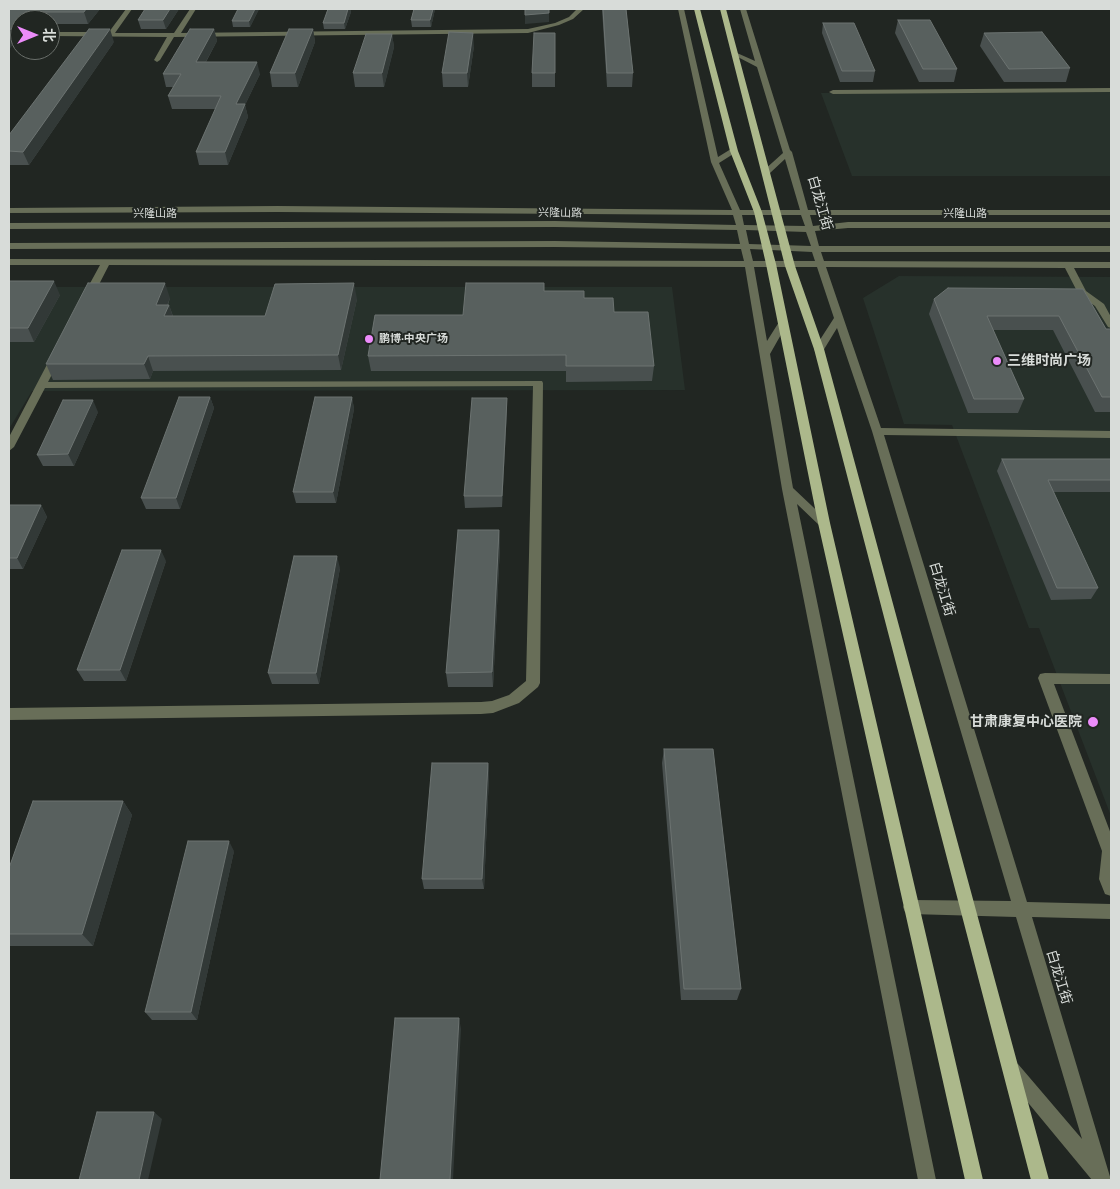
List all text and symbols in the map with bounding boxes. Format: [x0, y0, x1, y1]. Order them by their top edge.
north arrow [10, 10, 60, 60]
text: 北 [40, 28, 59, 42]
street label: 白龙江街 [804, 174, 836, 232]
street label: 兴隆山路 [538, 206, 582, 220]
street label: 兴隆山路 [133, 207, 177, 221]
street label: 兴隆山路 [943, 207, 987, 221]
place label: 鹏博·中央广场 [379, 332, 448, 346]
marker: 鹏博·中央广场 [363, 333, 375, 345]
place label: 三维时尚广场 [1007, 353, 1091, 369]
marker: 三维时尚广场 [991, 355, 1003, 367]
street label: 白龙江街 [926, 560, 958, 618]
place label: 甘肃康复中心医院 [970, 714, 1082, 730]
marker: 甘肃康复中心医院 [1086, 715, 1100, 729]
street label: 白龙江街 [1043, 948, 1075, 1006]

